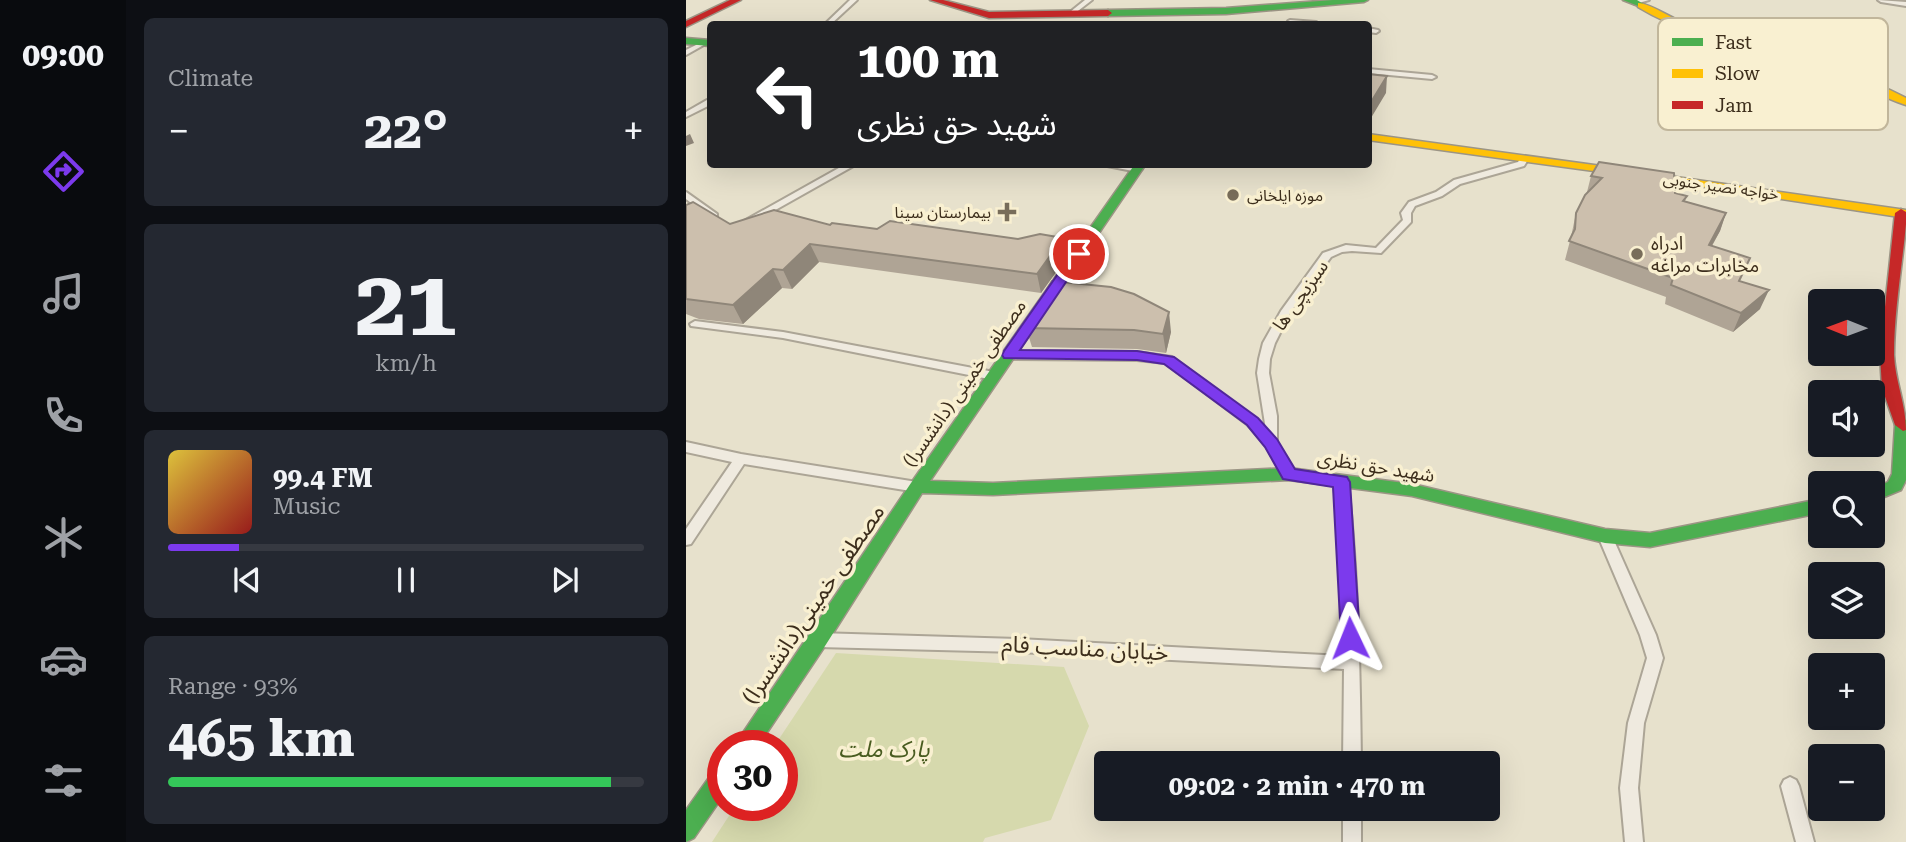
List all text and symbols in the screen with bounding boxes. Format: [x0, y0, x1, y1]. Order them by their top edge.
legend [1658, 18, 1888, 130]
text: Fast [1715, 31, 1752, 54]
text: 100 m [857, 32, 999, 89]
text: 09:00 [22, 36, 104, 74]
icon: left [742, 49, 833, 140]
text: Slow [1715, 62, 1760, 85]
text: Climate [168, 65, 253, 92]
text: Jam [1715, 94, 1753, 117]
text: 22° [364, 100, 448, 161]
text: شهید حق نظری [857, 105, 1057, 143]
text: − [168, 109, 189, 153]
text: + [623, 109, 644, 153]
icon: directions [39, 147, 88, 196]
street label: خواجه نصیر جنوبی [1662, 169, 1780, 204]
place label: موزه ایلخانی [1247, 186, 1323, 205]
marker: موزه ایلخانی [1225, 187, 1241, 203]
marker: بیمارستان سینا [997, 202, 1017, 222]
place label: بیمارستان سینا [895, 203, 991, 222]
pin [1049, 224, 1109, 284]
place label: ادراه مخابرات مراغه [1651, 232, 1759, 277]
icon: arrive [1060, 235, 1098, 273]
marker: ادراه مخابرات مراغه [1629, 246, 1645, 262]
text: 21 [355, 251, 457, 357]
street label: سبزیچی ها [1268, 255, 1334, 336]
icon: music [39, 269, 88, 318]
north arrow [1808, 289, 1885, 366]
map controls [1808, 289, 1885, 821]
street label: مصطفی خمینی (دانشسرا) [898, 295, 1031, 471]
text: km/h [375, 350, 437, 377]
button: sound [1808, 380, 1885, 457]
icon: phone [39, 391, 88, 440]
street label: شهید حق نظری [1316, 446, 1436, 487]
text: 99.4 FM [273, 463, 373, 493]
button: search [1808, 471, 1885, 548]
text: Music [273, 493, 340, 520]
street label: (دانشسرا)مصطفی خمینی [736, 499, 890, 709]
icon: climate [39, 513, 88, 562]
icon: previous [228, 561, 266, 599]
icon: pause [387, 561, 425, 599]
icon: next [546, 561, 584, 599]
button: layers [1808, 562, 1885, 639]
position arrow [1313, 601, 1387, 675]
street label: خیابان مناسب فام [1001, 631, 1169, 670]
icon: car [39, 635, 88, 684]
button: + [1808, 653, 1885, 730]
text: Range · 93% [168, 673, 297, 700]
text: 465 km [168, 708, 355, 769]
speed limit sign: 30 [707, 730, 798, 821]
park label: پارک ملت [838, 736, 930, 764]
button: − [1808, 744, 1885, 821]
icon: filters [39, 756, 88, 805]
text: 09:02 · 2 min · 470 m [1169, 771, 1425, 801]

